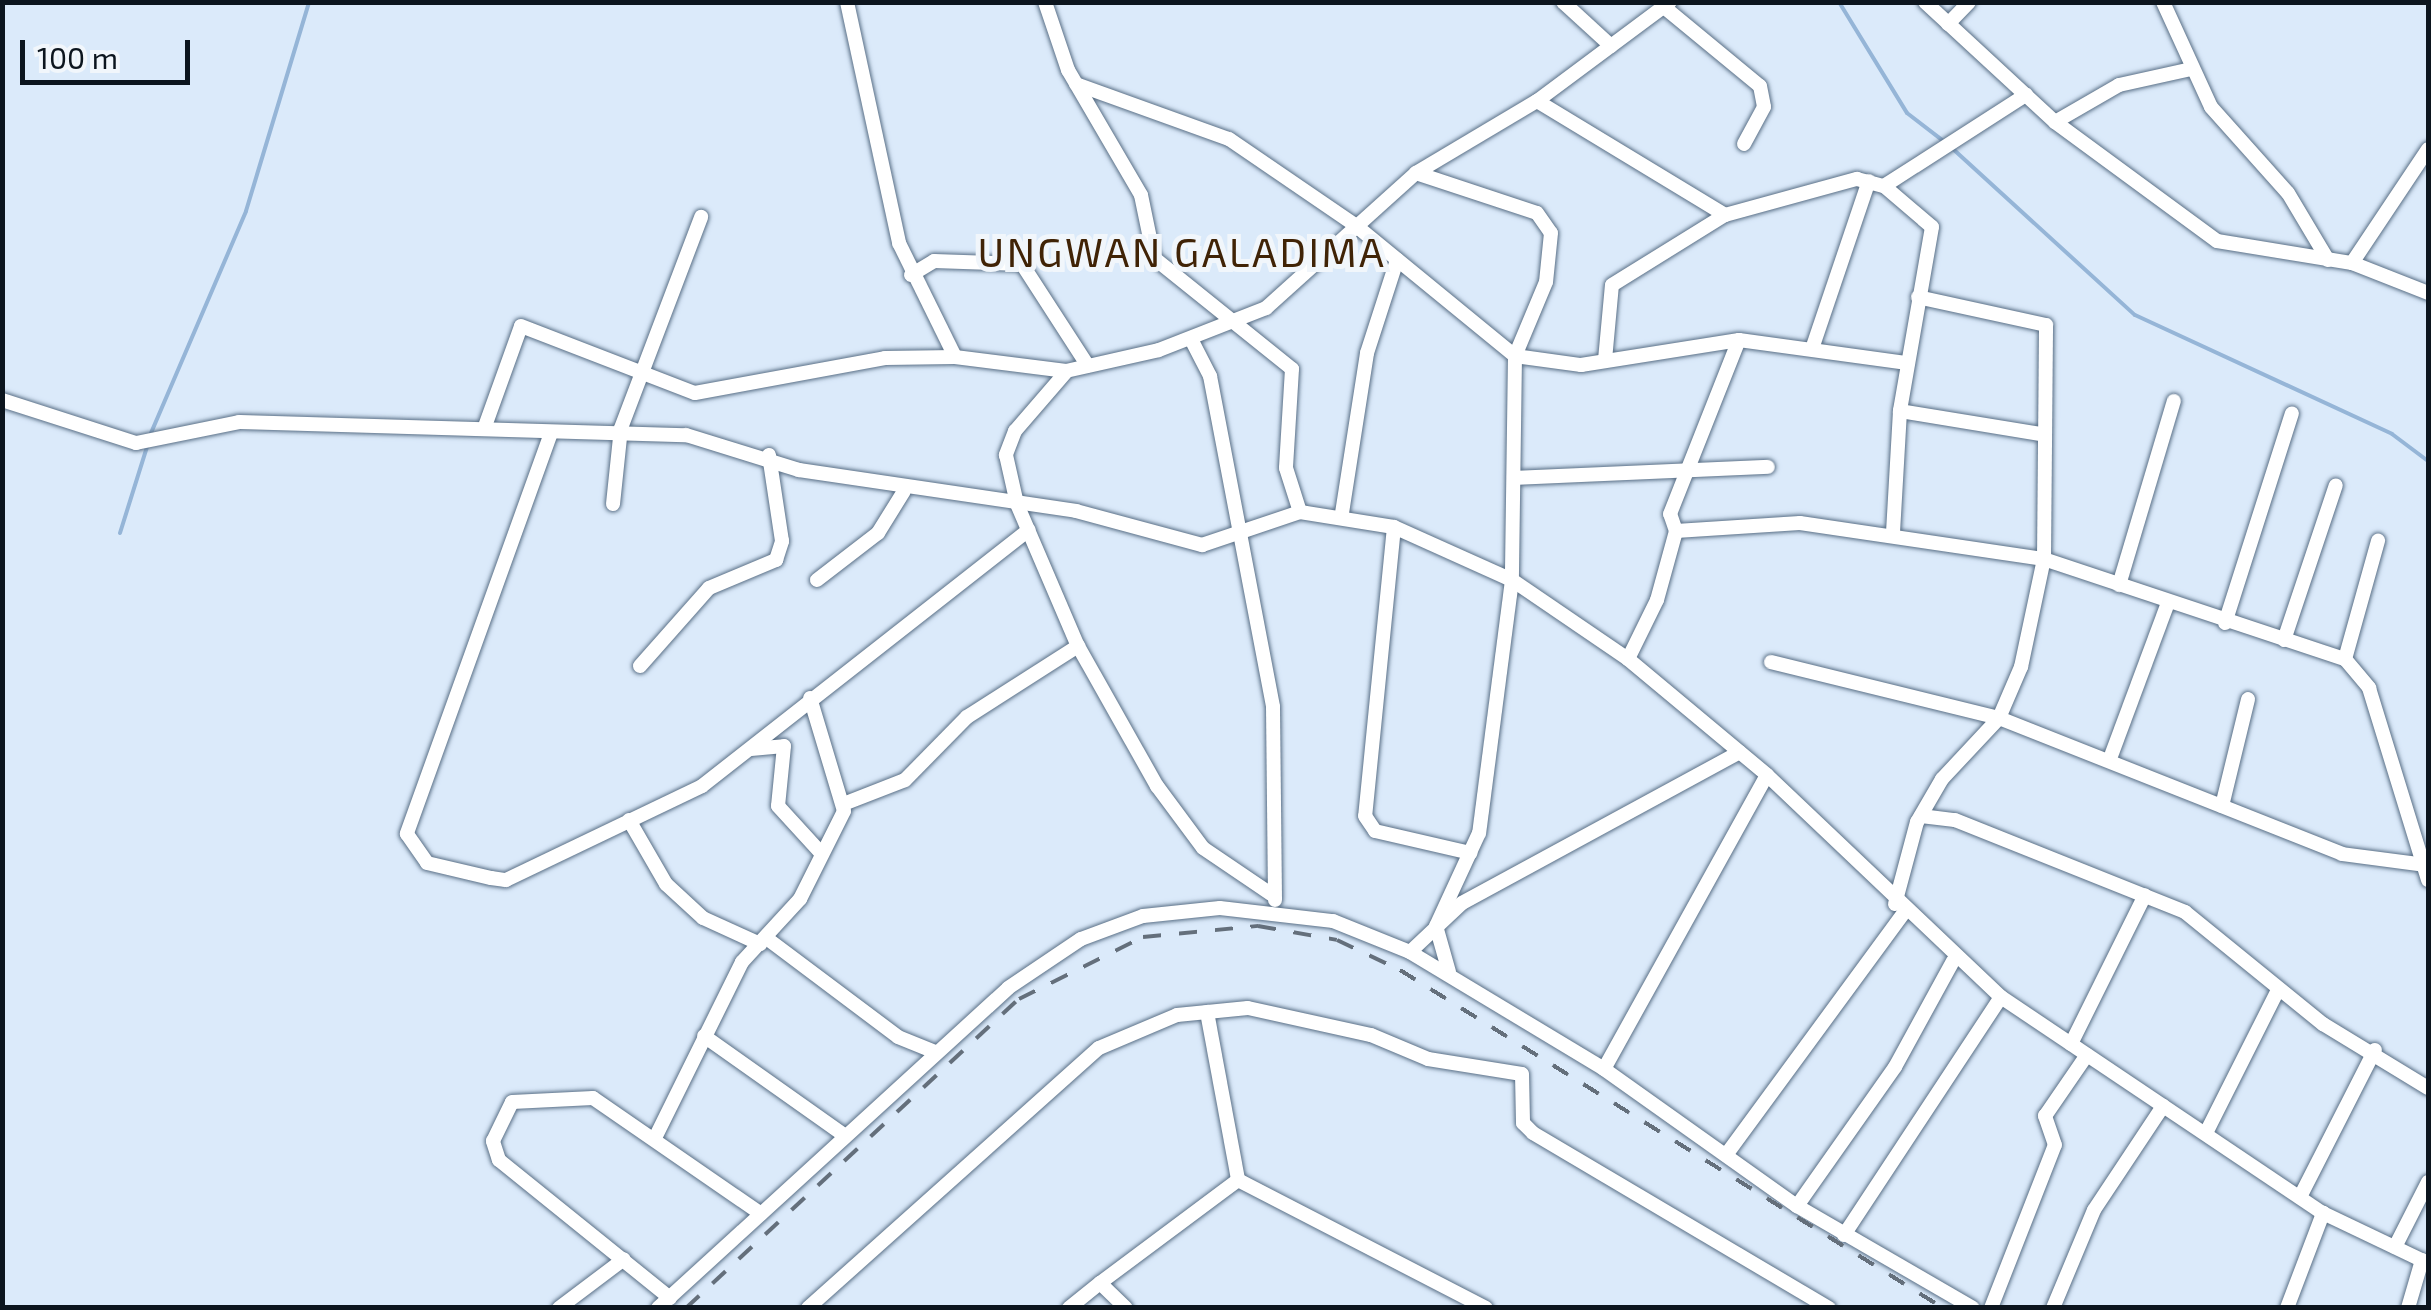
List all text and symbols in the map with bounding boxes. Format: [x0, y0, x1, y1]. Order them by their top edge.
scale bar [25, 20, 195, 82]
text: 100 m [37, 39, 118, 75]
district label: UNGWAN GALADIMA [978, 227, 1386, 275]

